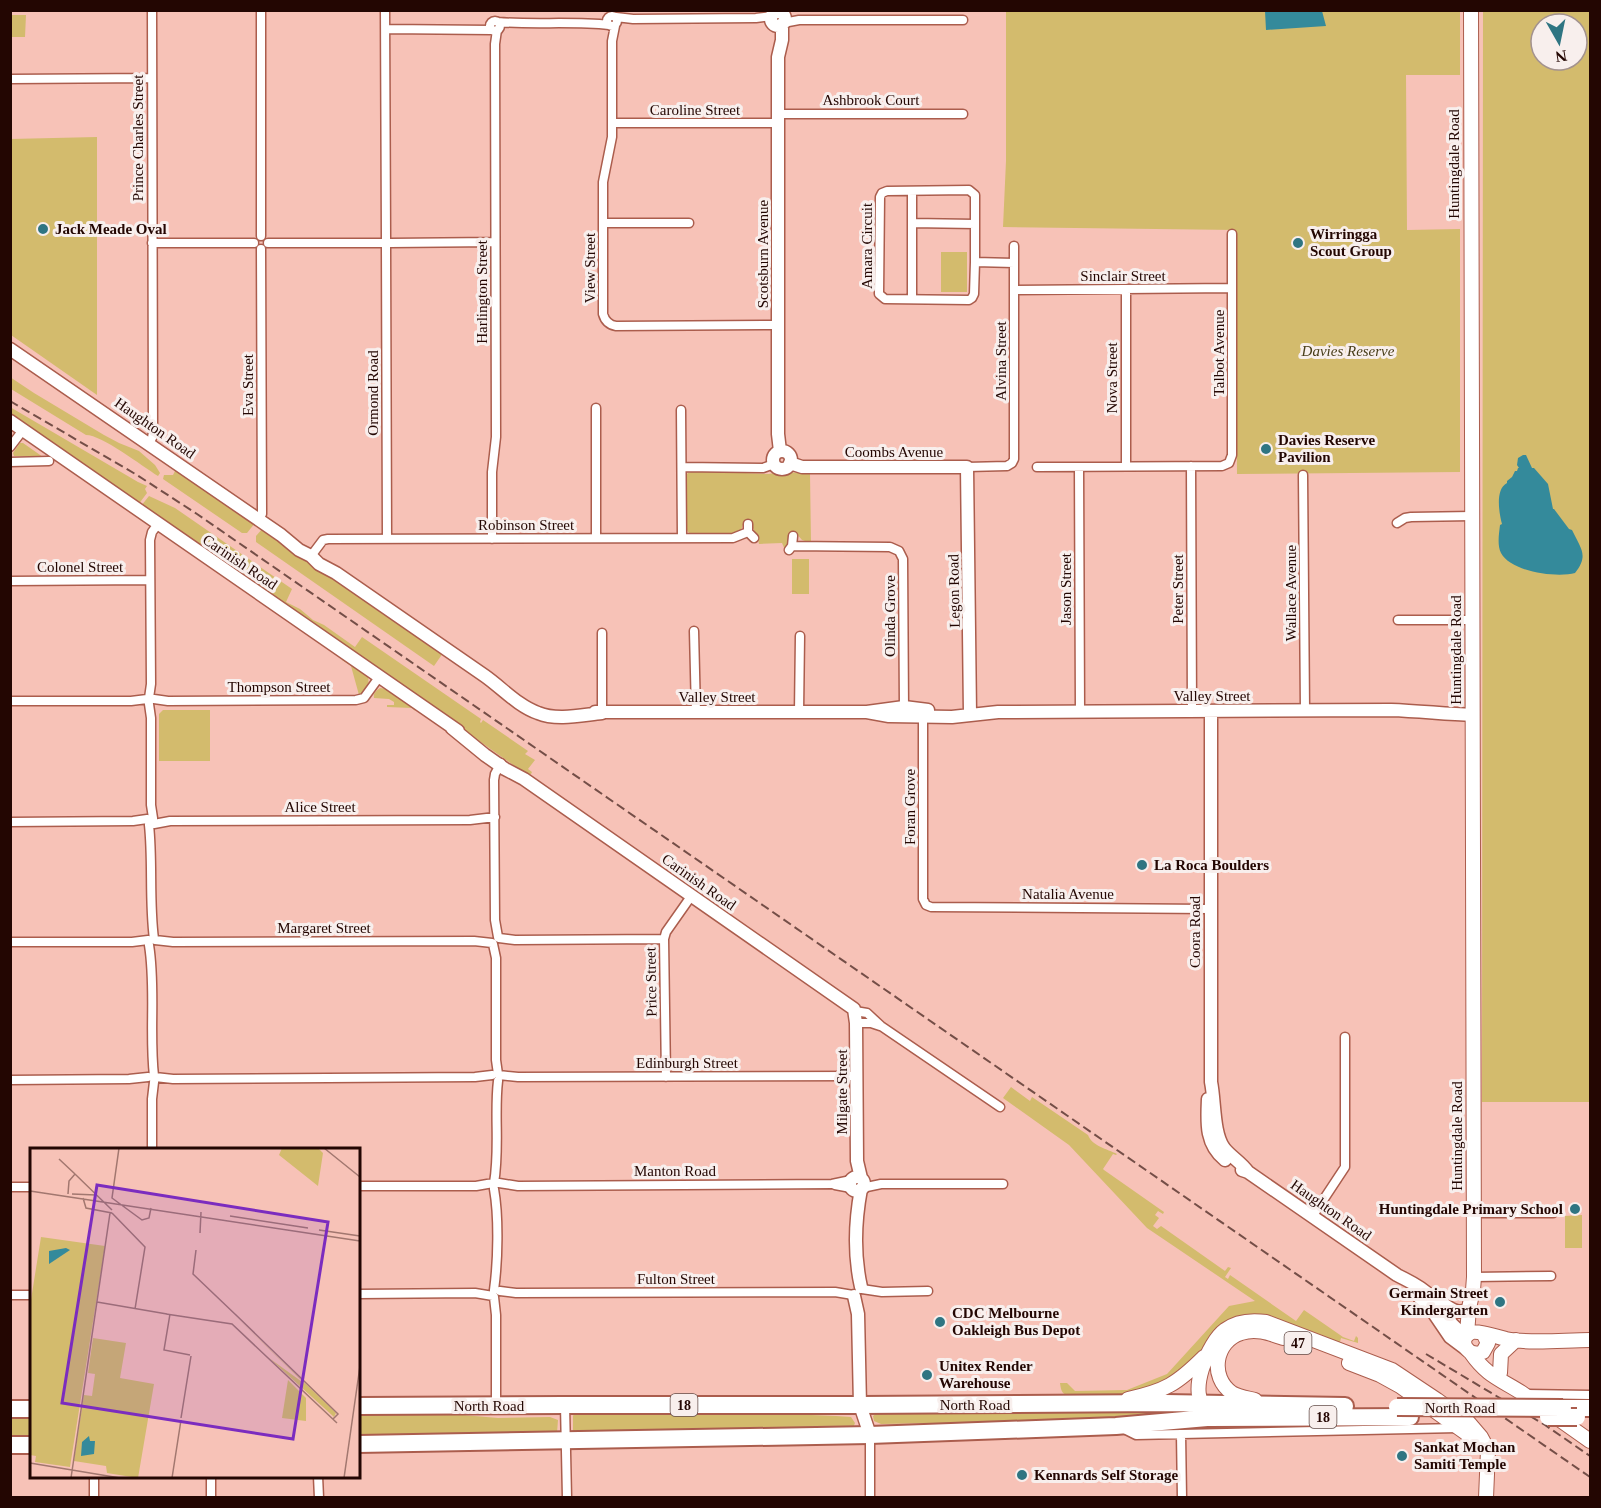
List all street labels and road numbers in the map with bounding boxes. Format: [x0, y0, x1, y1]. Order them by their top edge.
street label: Prince Charles Street [130, 74, 146, 201]
street label: Ashbrook Court [822, 92, 920, 108]
street label: Caroline Street [650, 102, 741, 118]
street label: Huntingdale Road [1446, 109, 1462, 219]
street label: Scotsburn Avenue [755, 199, 771, 308]
street label: Amara Circuit [859, 202, 875, 289]
street label: View Street [582, 232, 598, 303]
street label: Harlington Street [474, 239, 490, 344]
street label: Sinclair Street [1080, 268, 1167, 284]
street label: Talbot Avenue [1211, 309, 1227, 396]
street label: Alvina Street [993, 320, 1009, 401]
street label: Nova Street [1104, 342, 1120, 414]
street label: Ormond Road [365, 350, 381, 436]
street label: Eva Street [240, 353, 256, 416]
street label: Haughton Road [112, 394, 199, 462]
street label: Coombs Avenue [845, 444, 944, 460]
street label: Robinson Street [478, 517, 575, 533]
street label: Carinish Road [200, 531, 281, 593]
street label: Wallace Avenue [1283, 544, 1299, 641]
street label: Jason Street [1058, 552, 1074, 625]
street label: Peter Street [1170, 553, 1186, 624]
street label: Legon Road [945, 554, 963, 628]
street label: Colonel Street [37, 559, 124, 575]
street label: Olinda Grove [882, 575, 898, 657]
street label: Huntingdale Road [1448, 595, 1464, 705]
street label: Thompson Street [228, 679, 331, 695]
street label: Valley Street [1173, 688, 1251, 704]
street label: Valley Street [678, 689, 756, 705]
street label: Foran Grove [902, 769, 918, 845]
street label: Alice Street [284, 799, 356, 815]
street label: Carinish Road [659, 851, 739, 914]
street label: Natalia Avenue [1022, 886, 1114, 902]
street label: Coora Road [1187, 895, 1203, 968]
street label: Margaret Street [277, 920, 372, 936]
street label: Price Street [642, 946, 660, 1017]
street label: Milgate Street [834, 1048, 850, 1135]
street label: Edinburgh Street [636, 1055, 739, 1071]
street label: Huntingdale Road [1449, 1081, 1465, 1191]
street label: Manton Road [634, 1163, 717, 1179]
street label: Haughton Road [1288, 1176, 1375, 1244]
street label: Fulton Street [637, 1271, 716, 1287]
road number: 47 [1284, 1332, 1312, 1354]
road number: 18 [670, 1394, 698, 1416]
street label: North Road [940, 1397, 1011, 1413]
street label: North Road [454, 1398, 525, 1414]
street label: North Road [1425, 1400, 1496, 1416]
road number: 18 [1310, 1406, 1336, 1428]

